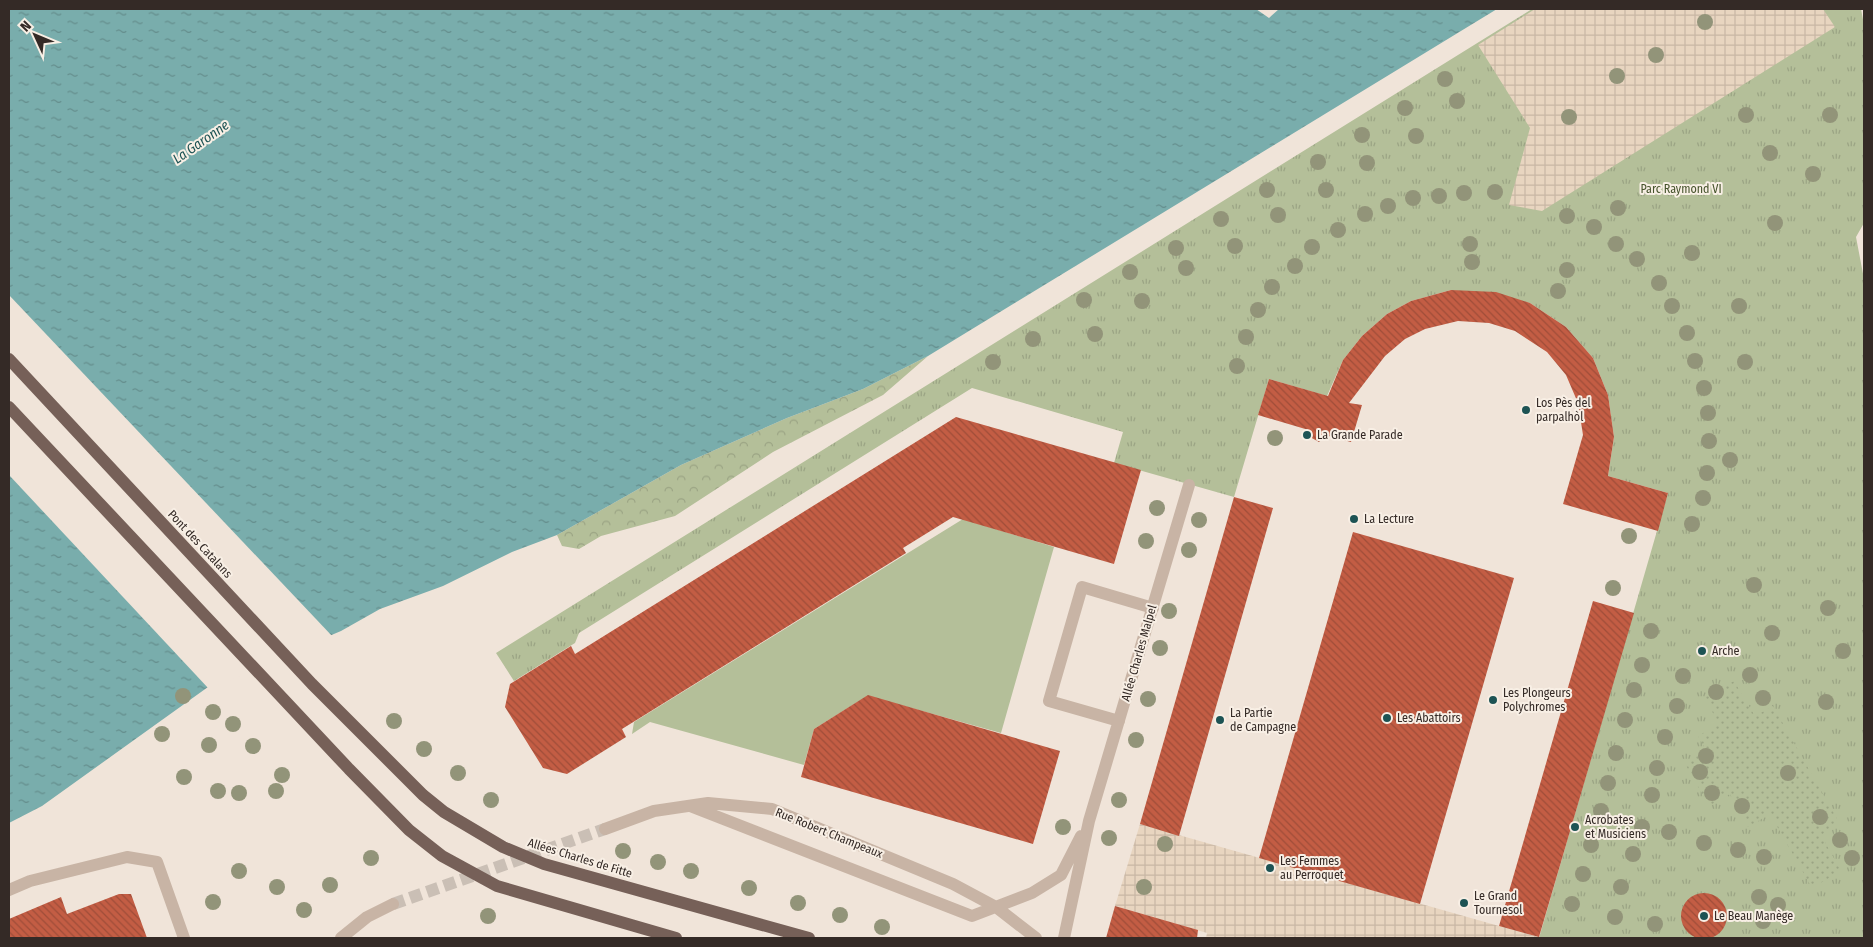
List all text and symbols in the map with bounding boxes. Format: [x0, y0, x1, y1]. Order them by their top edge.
north arrow [10, 10, 60, 60]
text: N [17, 17, 35, 35]
water label: La Garonne [170, 116, 233, 167]
park label: Parc Raymond VI [1640, 182, 1722, 196]
place label: Los Pès del parpalhòl [1536, 396, 1591, 424]
marker: Los Pès del parpalhòl [1520, 404, 1532, 416]
place label: La Grande Parade [1317, 428, 1403, 442]
marker: La Grande Parade [1301, 429, 1313, 441]
street label: Pont des Catalans [165, 507, 235, 581]
place label: La Lecture [1364, 512, 1414, 526]
marker: La Lecture [1348, 513, 1360, 525]
street label: Allée Charles Malpel [1119, 603, 1159, 703]
place label: Arche [1712, 644, 1740, 658]
marker: Arche [1696, 645, 1708, 657]
place label: Les Plongeurs Polychromes [1503, 686, 1571, 714]
marker: Les Plongeurs Polychromes [1487, 694, 1499, 706]
place label: La Partie de Campagne [1230, 706, 1296, 734]
place label: Les Abattoirs [1397, 711, 1461, 725]
marker: Les Abattoirs [1381, 712, 1393, 724]
marker: La Partie de Campagne [1214, 714, 1226, 726]
street label: Rue Robert Champeaux [773, 805, 885, 861]
place label: Acrobates et Musiciens [1585, 813, 1646, 841]
marker: Acrobates et Musiciens [1569, 821, 1581, 833]
street label: Allées Charles de Fitte [526, 835, 634, 881]
place label: Les Femmes au Perroquet [1280, 854, 1344, 882]
marker: Les Femmes au Perroquet [1264, 862, 1276, 874]
place label: Le Grand Tournesol [1474, 889, 1523, 917]
marker: Le Grand Tournesol [1458, 897, 1470, 909]
place label: Le Beau Manège [1714, 909, 1793, 923]
marker: Le Beau Manège [1698, 910, 1710, 922]

